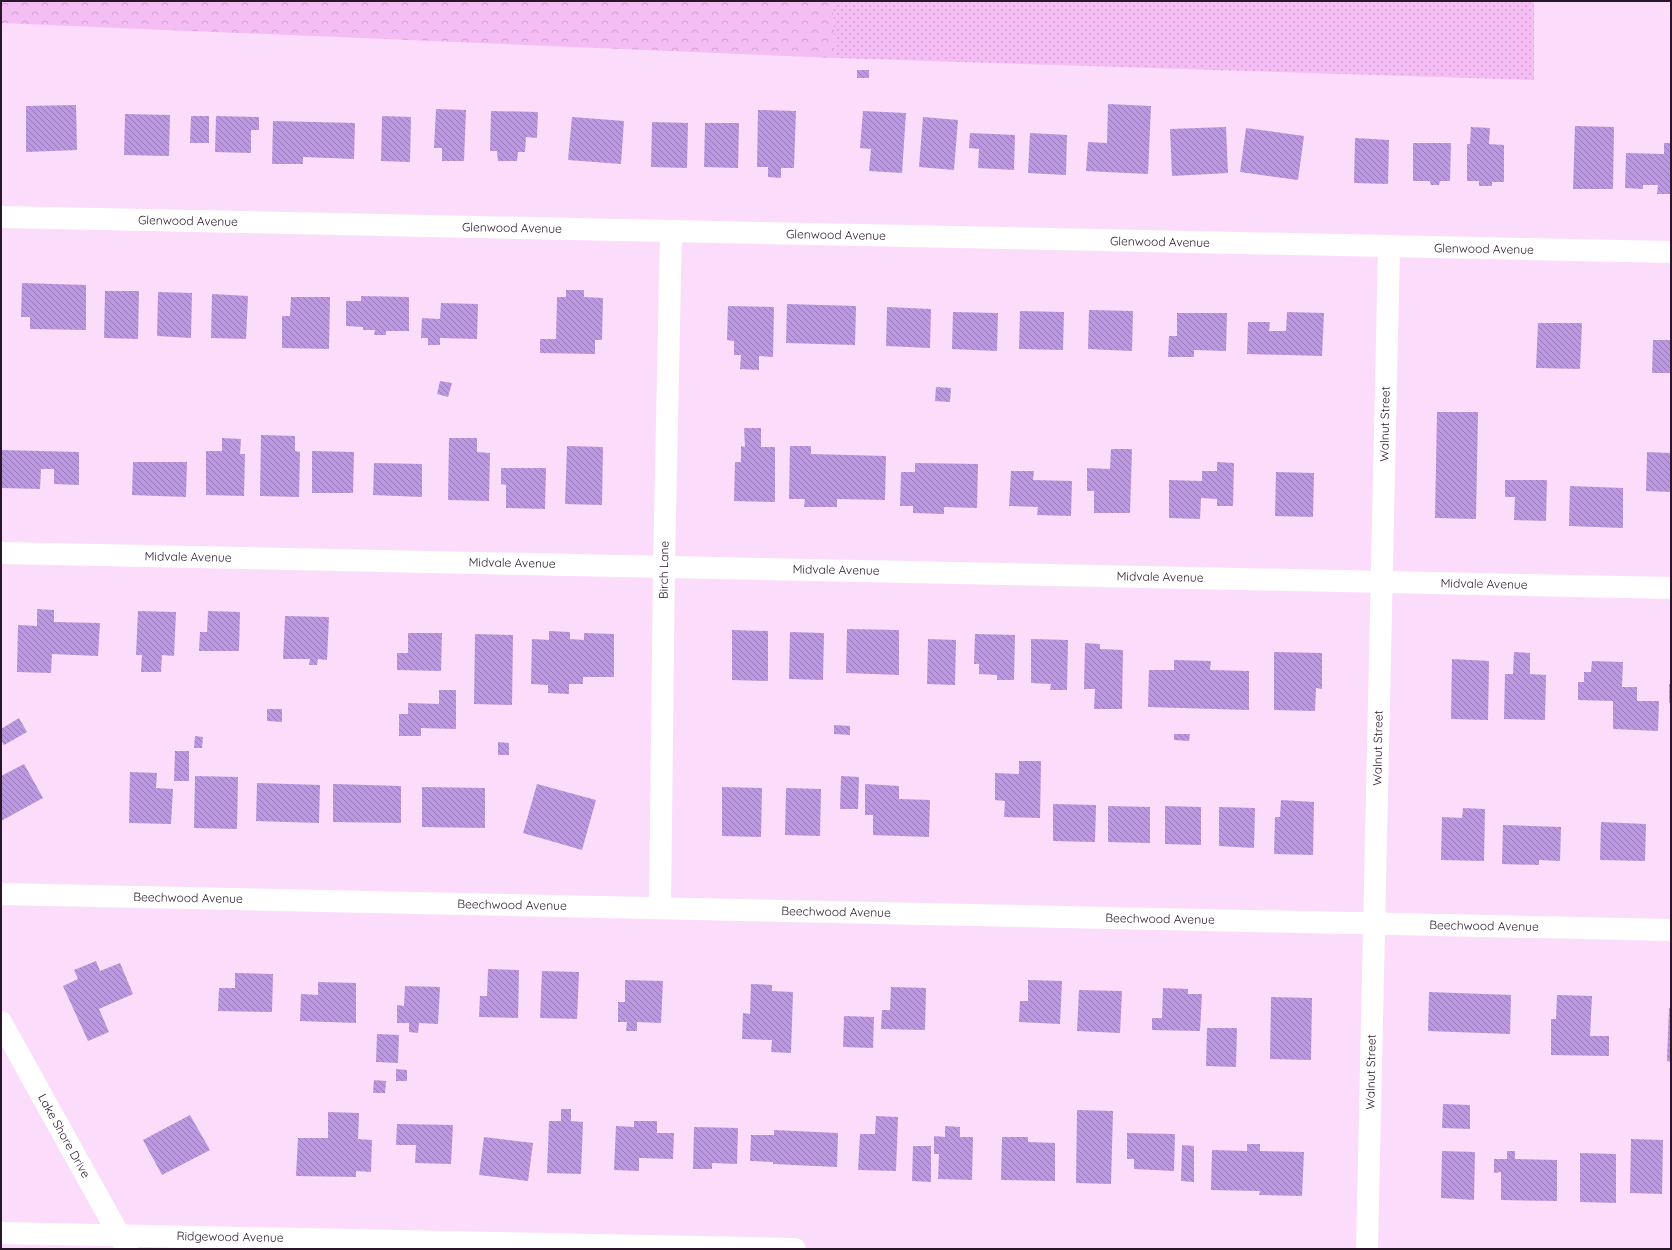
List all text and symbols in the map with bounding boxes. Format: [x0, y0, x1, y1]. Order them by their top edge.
street label: Glenwood Avenue [138, 212, 238, 229]
street label: Glenwood Avenue [462, 219, 562, 236]
street label: Glenwood Avenue [786, 226, 886, 243]
street label: Glenwood Avenue [1110, 233, 1210, 250]
street label: Glenwood Avenue [1434, 240, 1534, 257]
street label: Walnut Street [1376, 386, 1393, 462]
street label: Birch Lane [655, 540, 672, 599]
street label: Midvale Avenue [144, 548, 232, 565]
street label: Midvale Avenue [468, 554, 556, 571]
street label: Midvale Avenue [792, 561, 880, 578]
street label: Midvale Avenue [1116, 568, 1204, 585]
street label: Midvale Avenue [1440, 575, 1528, 592]
street label: Walnut Street [1369, 710, 1386, 786]
street label: Beechwood Avenue [133, 889, 243, 906]
street label: Beechwood Avenue [457, 896, 567, 913]
street label: Beechwood Avenue [781, 903, 891, 920]
street label: Beechwood Avenue [1105, 910, 1215, 927]
street label: Beechwood Avenue [1429, 917, 1539, 934]
street label: Walnut Street [1362, 1034, 1379, 1110]
street label: Lake Shore Drive [35, 1091, 94, 1181]
street label: Ridgewood Avenue [176, 1228, 284, 1245]

